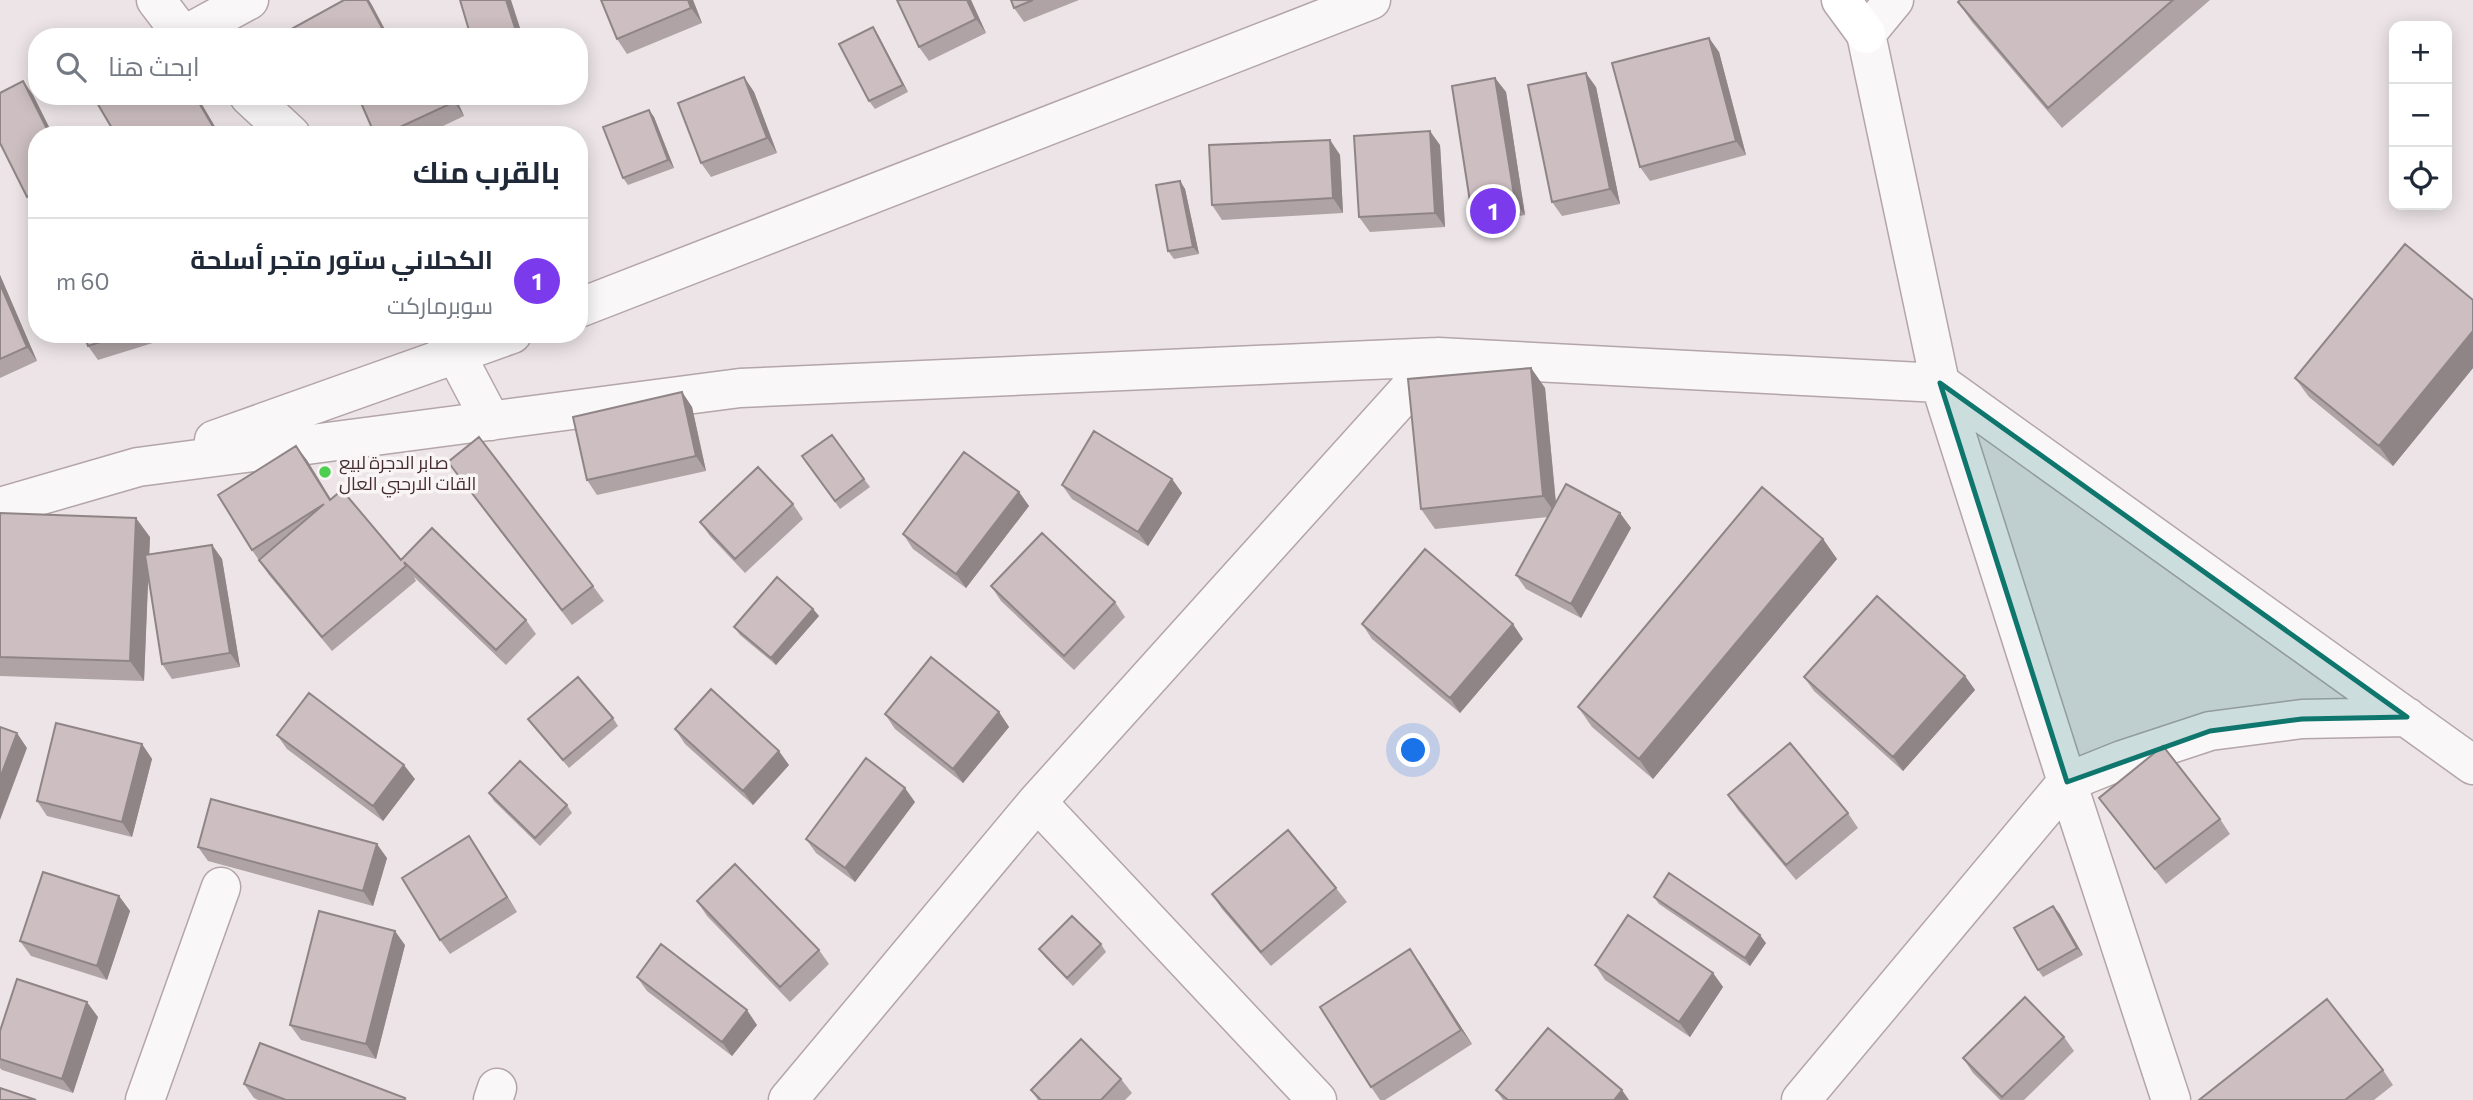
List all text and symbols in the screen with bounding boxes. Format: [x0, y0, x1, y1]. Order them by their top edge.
map controls [2389, 21, 2452, 210]
button: + [2389, 21, 2452, 84]
search box [28, 28, 588, 105]
icon: search [52, 48, 90, 86]
text: ابحث هنا [108, 50, 200, 81]
button: − [2389, 84, 2452, 147]
button: locate [2389, 147, 2452, 210]
text: بالقرب منك [413, 152, 560, 189]
pin: 1 [1470, 185, 1516, 237]
text: الكحلاني ستور متجر أسلحة [190, 243, 493, 274]
text: 60 m [56, 267, 109, 295]
text: 1 [532, 267, 542, 295]
text: سوبرماركت [387, 291, 493, 319]
place label: صابر الدجرة لبيع القات الارحبي العال [339, 451, 476, 498]
marker: صابر الدجرة لبيع القات الارحبي العال [317, 464, 333, 480]
your location [1396, 733, 1430, 767]

